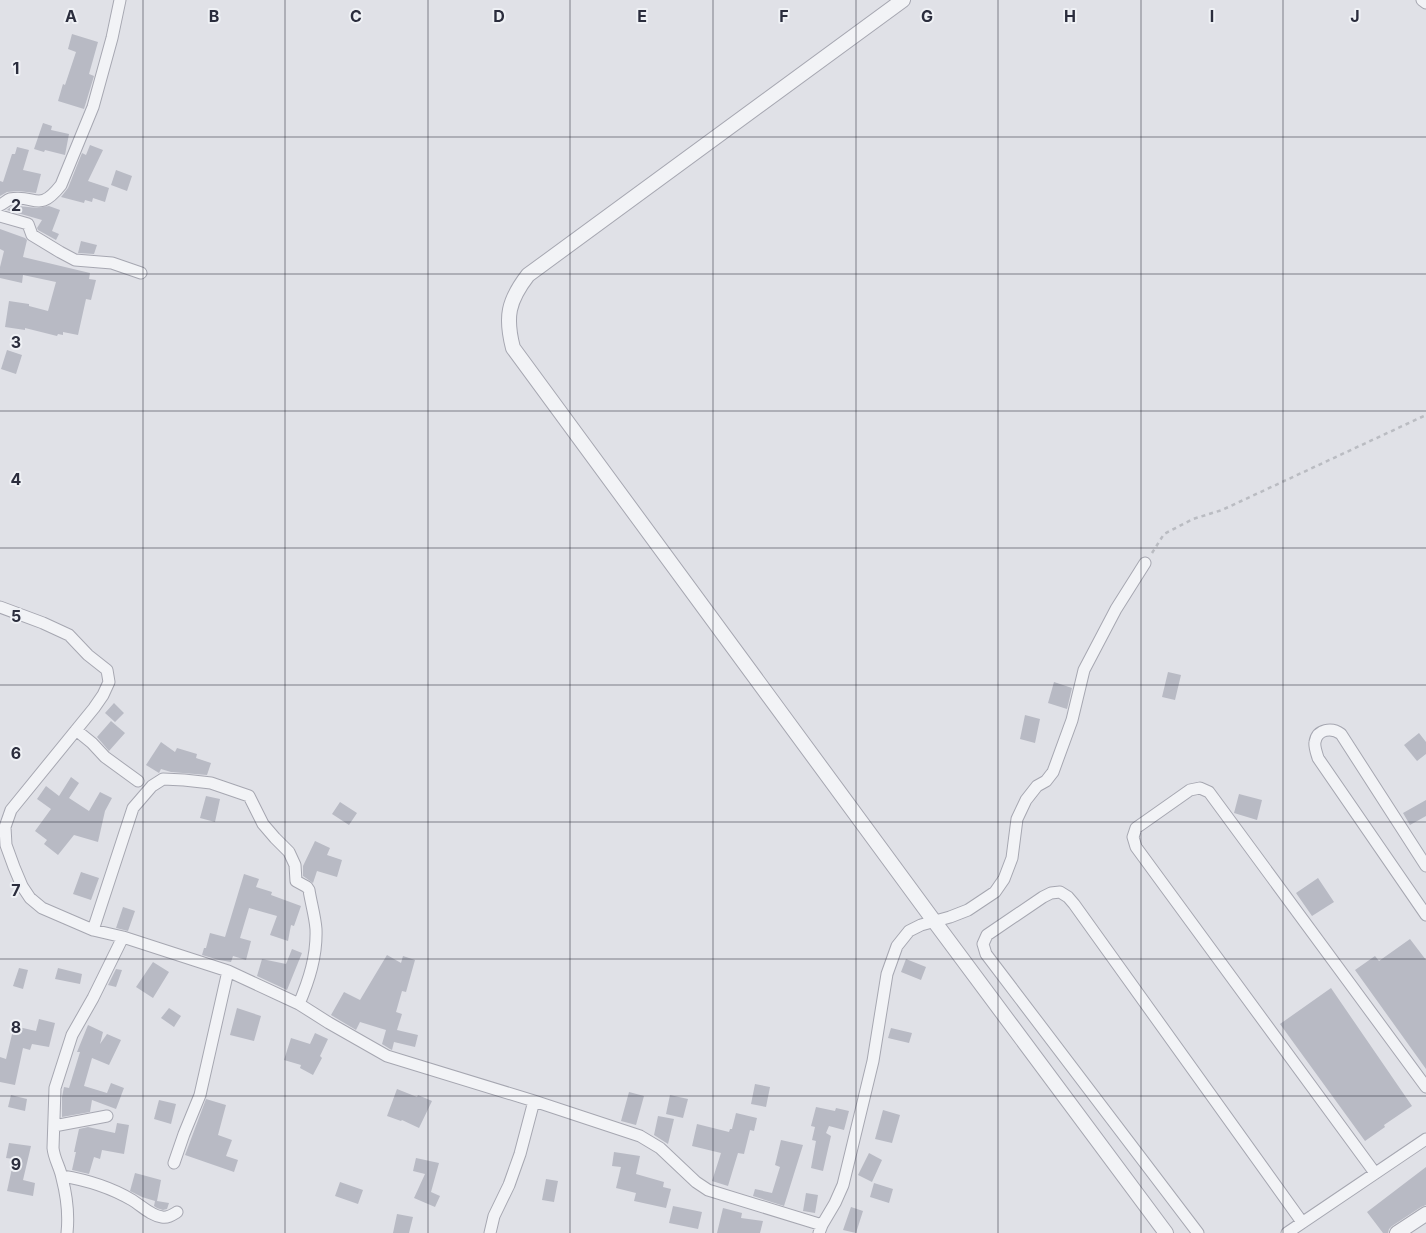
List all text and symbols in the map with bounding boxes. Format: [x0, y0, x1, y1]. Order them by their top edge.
text: A [65, 6, 77, 26]
text: B [209, 6, 219, 26]
text: C [350, 6, 362, 26]
text: D [493, 6, 505, 26]
text: E [637, 6, 647, 26]
text: F [779, 6, 789, 26]
text: G [921, 6, 933, 26]
text: H [1064, 6, 1076, 26]
text: I [1210, 6, 1214, 26]
text: J [1350, 6, 1360, 26]
text: 1 [13, 58, 19, 78]
text: 2 [11, 195, 21, 215]
text: 3 [11, 332, 21, 352]
text: 4 [11, 469, 22, 489]
text: 5 [11, 606, 21, 626]
text: 6 [11, 743, 21, 763]
text: 7 [11, 880, 21, 900]
text: 8 [11, 1017, 21, 1037]
text: 9 [11, 1154, 21, 1174]

